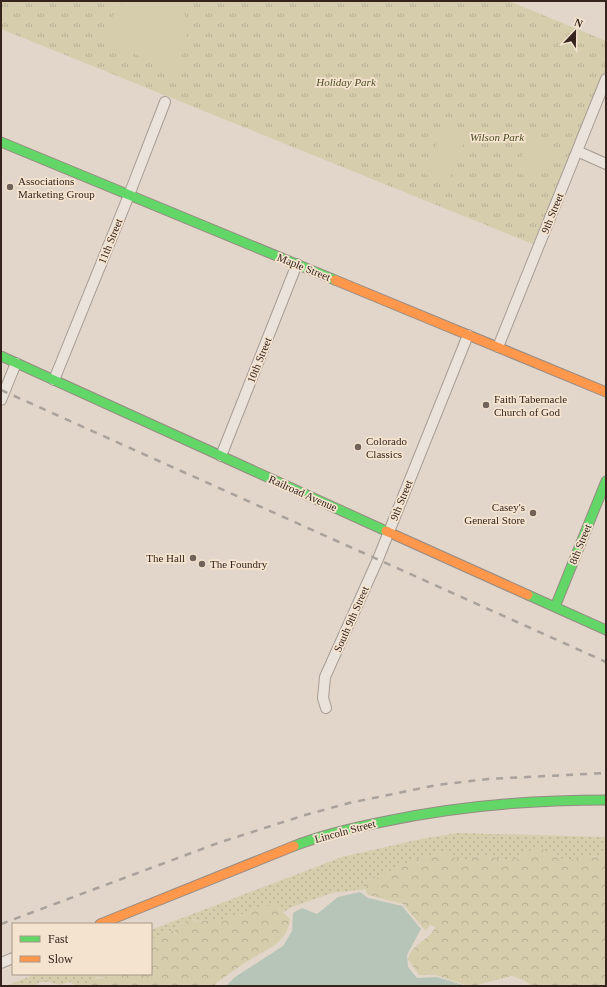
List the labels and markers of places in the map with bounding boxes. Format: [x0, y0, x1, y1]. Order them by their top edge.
place label: Associations Marketing Group [18, 175, 95, 200]
marker: Associations Marketing Group [5, 182, 15, 192]
place label: Faith Tabernacle Church of God [494, 393, 567, 418]
marker: Faith Tabernacle Church of God [481, 400, 491, 410]
place label: Colorado Classics [366, 435, 407, 460]
marker: Colorado Classics [353, 442, 363, 452]
place label: Casey's General Store [464, 501, 525, 526]
marker: Casey's General Store [528, 508, 538, 518]
place label: The Hall [146, 552, 185, 564]
marker: The Hall [188, 553, 198, 563]
place label: The Foundry [210, 558, 268, 570]
marker: The Foundry [197, 559, 207, 569]

